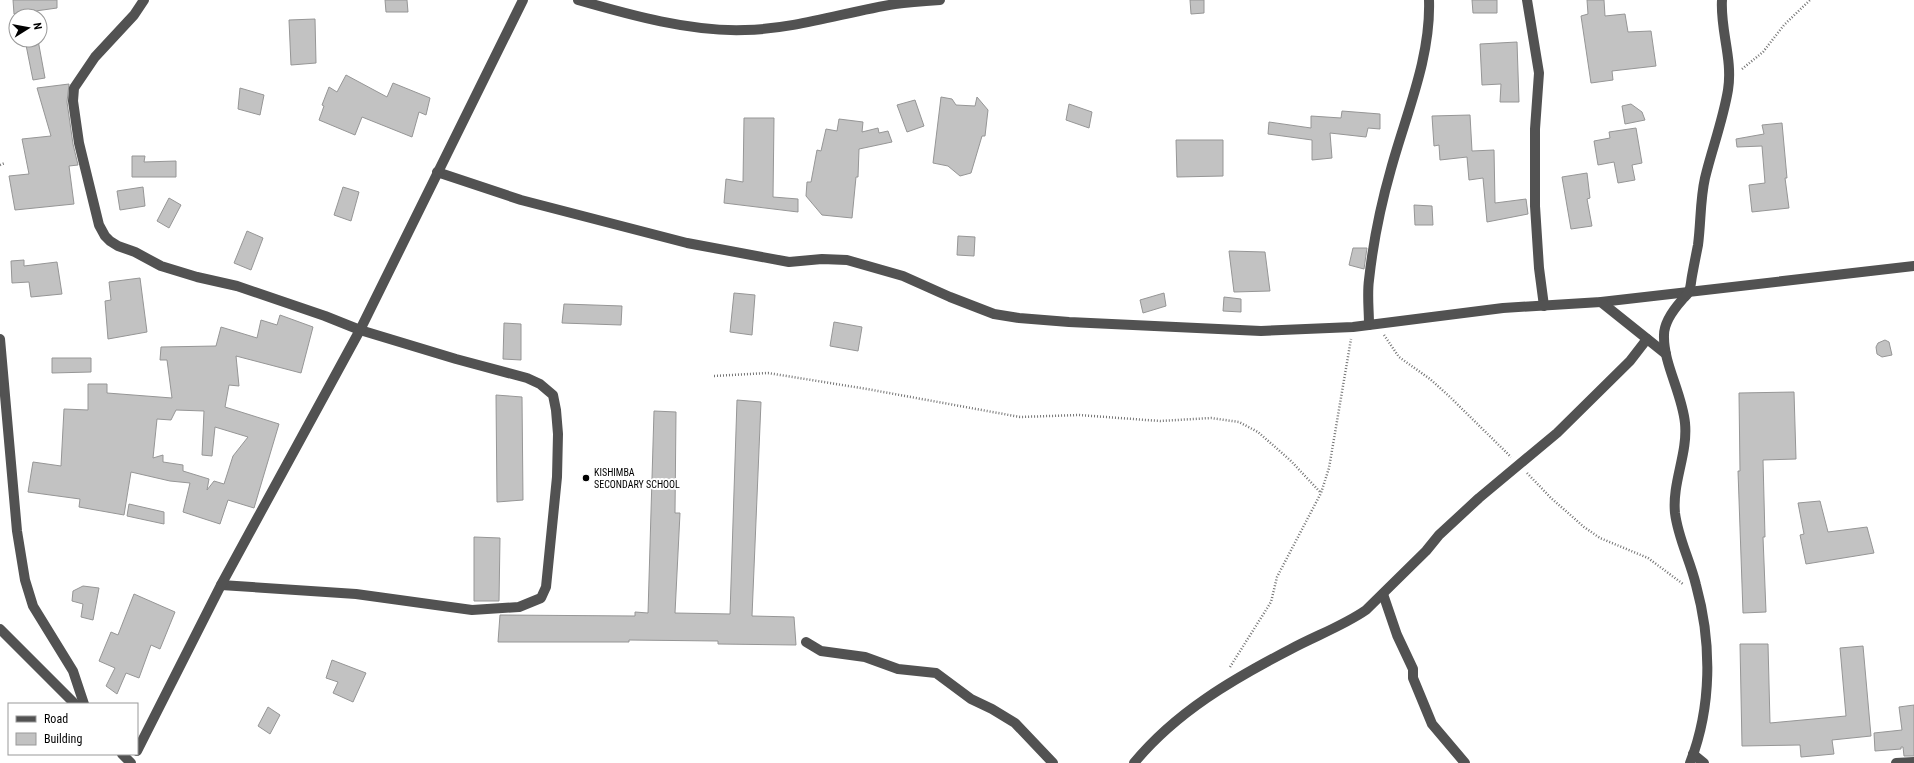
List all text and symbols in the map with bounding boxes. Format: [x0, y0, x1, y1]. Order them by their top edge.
north arrow [8, 8, 48, 48]
text: N [30, 22, 44, 31]
place label: KISHIMBA SECONDARY SCHOOL [594, 467, 680, 490]
marker: KISHIMBA SECONDARY SCHOOL [581, 473, 591, 483]
legend [8, 703, 138, 755]
text: Road [44, 712, 68, 726]
text: Building [44, 732, 82, 746]

